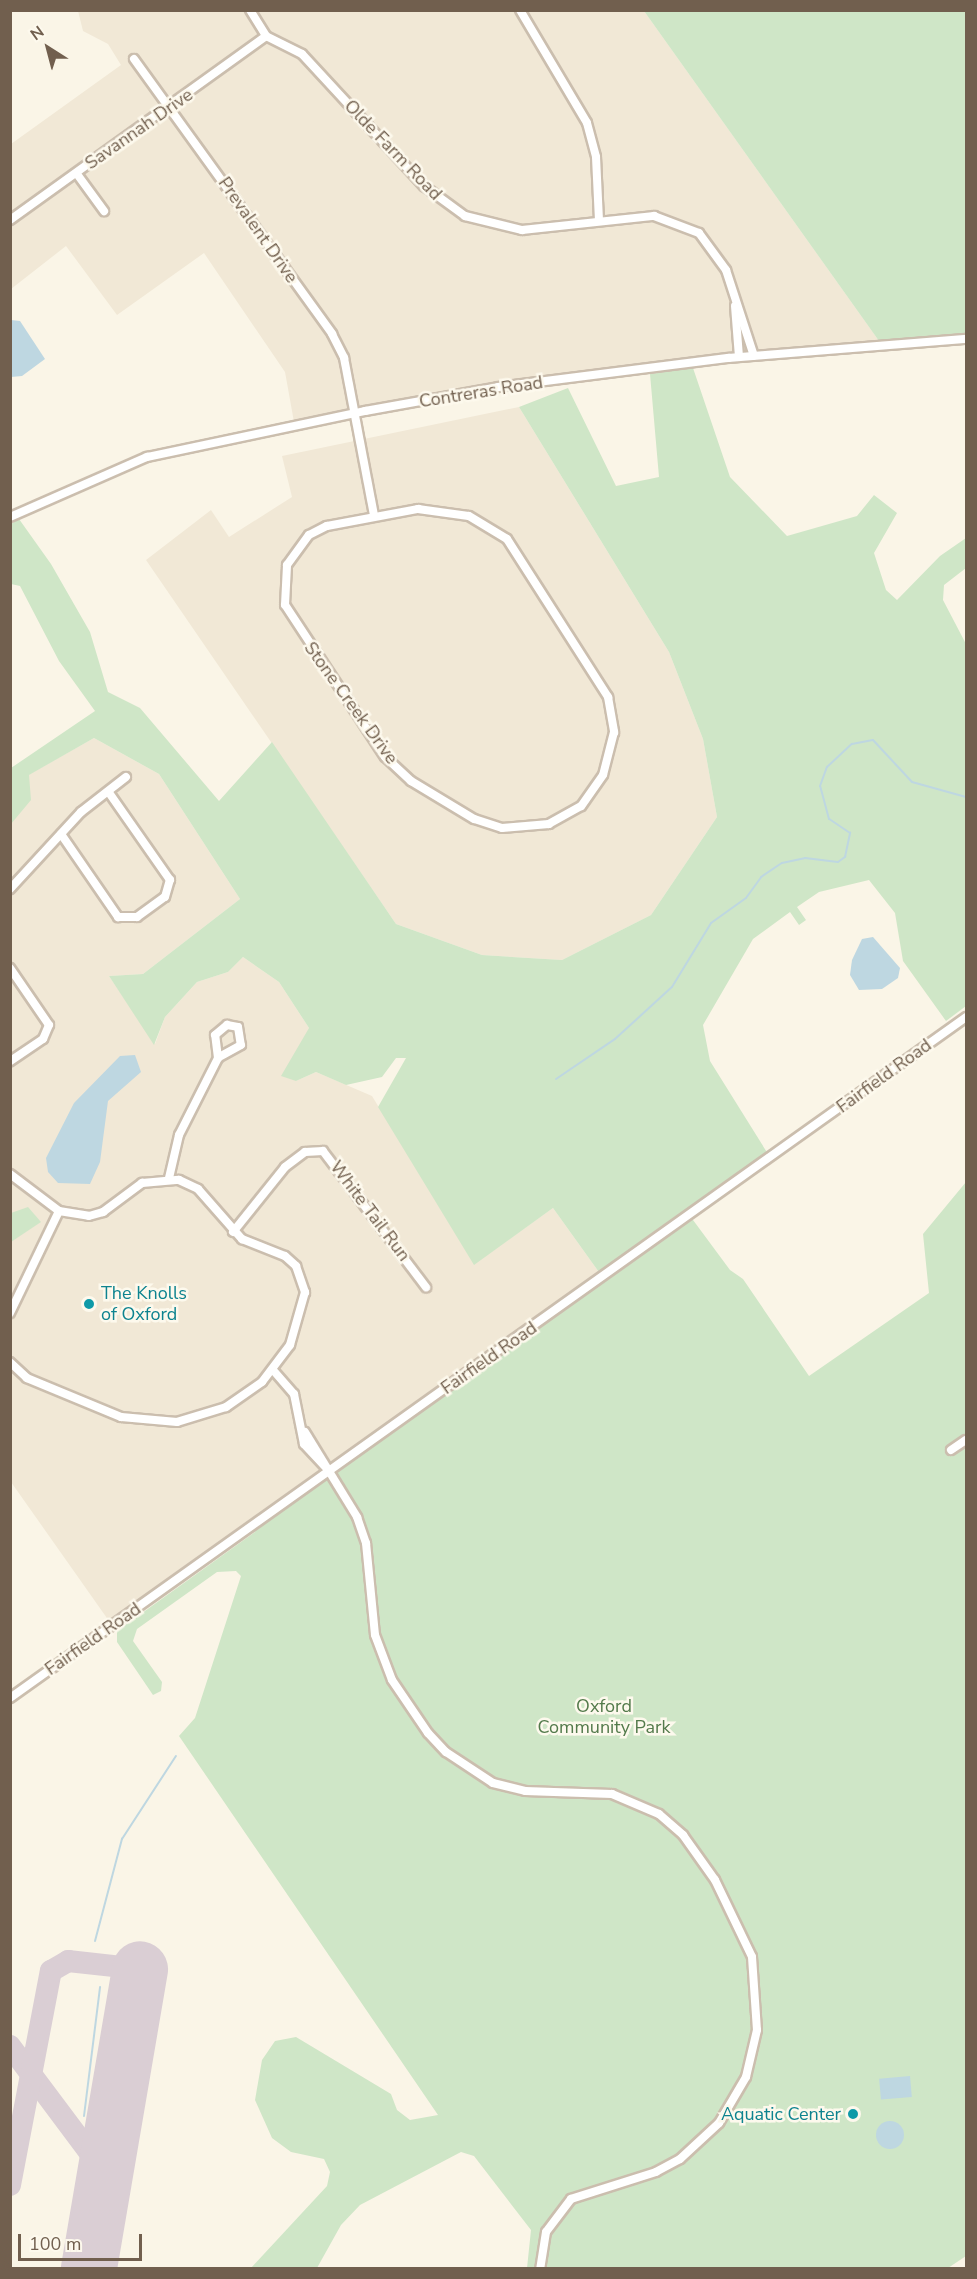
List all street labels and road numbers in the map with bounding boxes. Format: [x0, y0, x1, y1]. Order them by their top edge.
street label: Savannah Drive [81, 84, 197, 174]
street label: Olde Farm Road [340, 95, 446, 205]
street label: Prevalent Drive [214, 173, 302, 287]
street label: Contreras Road [418, 372, 544, 412]
street label: Stone Creek Drive [299, 638, 403, 768]
street label: Fairfield Road [832, 1034, 936, 1118]
street label: White Tail Run [325, 1157, 415, 1265]
street label: Fairfield Road [437, 1317, 541, 1399]
street label: Fairfield Road [41, 1598, 145, 1680]

